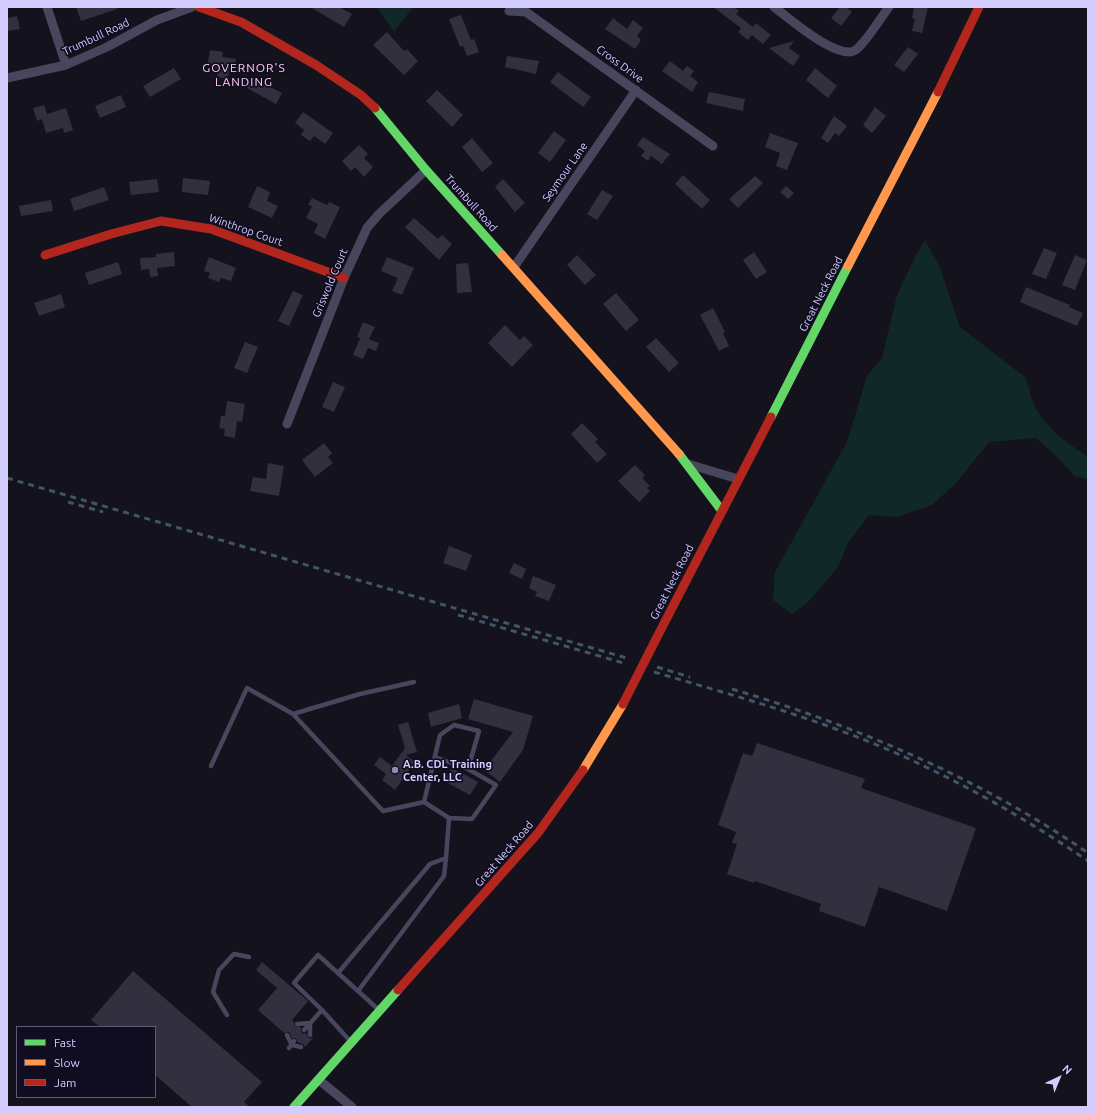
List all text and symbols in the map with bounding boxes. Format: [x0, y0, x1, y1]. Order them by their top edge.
street label: Trumbull Road [61, 16, 131, 58]
street label: Cross Drive [594, 42, 646, 86]
district label: GOVERNOR'S LANDING [202, 61, 286, 89]
street label: Seymour Lane [540, 140, 590, 204]
street label: Trumbull Road [442, 172, 500, 234]
street label: Winthrop Court [207, 211, 285, 249]
street label: Griswold Court [310, 247, 350, 319]
street label: Great Neck Road [796, 254, 846, 334]
street label: Great Neck Road [647, 542, 697, 622]
place label: A.B. CDL Training Center, LLC [403, 757, 492, 783]
marker: A.B. CDL Training Center, LLC [390, 765, 400, 775]
street label: Great Neck Road [472, 819, 536, 889]
legend [16, 1026, 156, 1098]
text: Fast [54, 1036, 76, 1049]
text: Slow [54, 1056, 80, 1069]
north arrow [1039, 1058, 1079, 1098]
text: N [1060, 1062, 1074, 1077]
text: Jam [54, 1076, 76, 1089]

